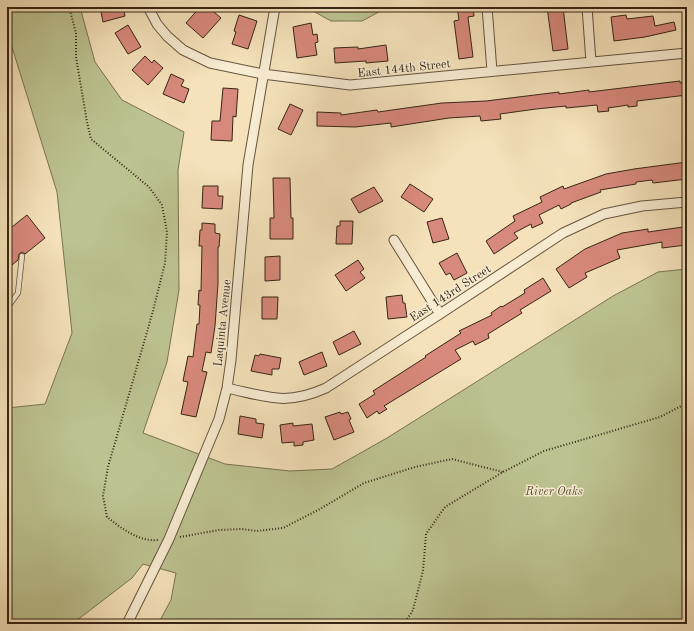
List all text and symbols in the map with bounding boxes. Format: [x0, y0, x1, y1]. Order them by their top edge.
street label: East 144th Street [357, 58, 451, 80]
street label: East 143rd Street [408, 263, 493, 325]
street label: Laquinta Avenue [212, 278, 234, 367]
park label: River Oaks [524, 486, 583, 498]

